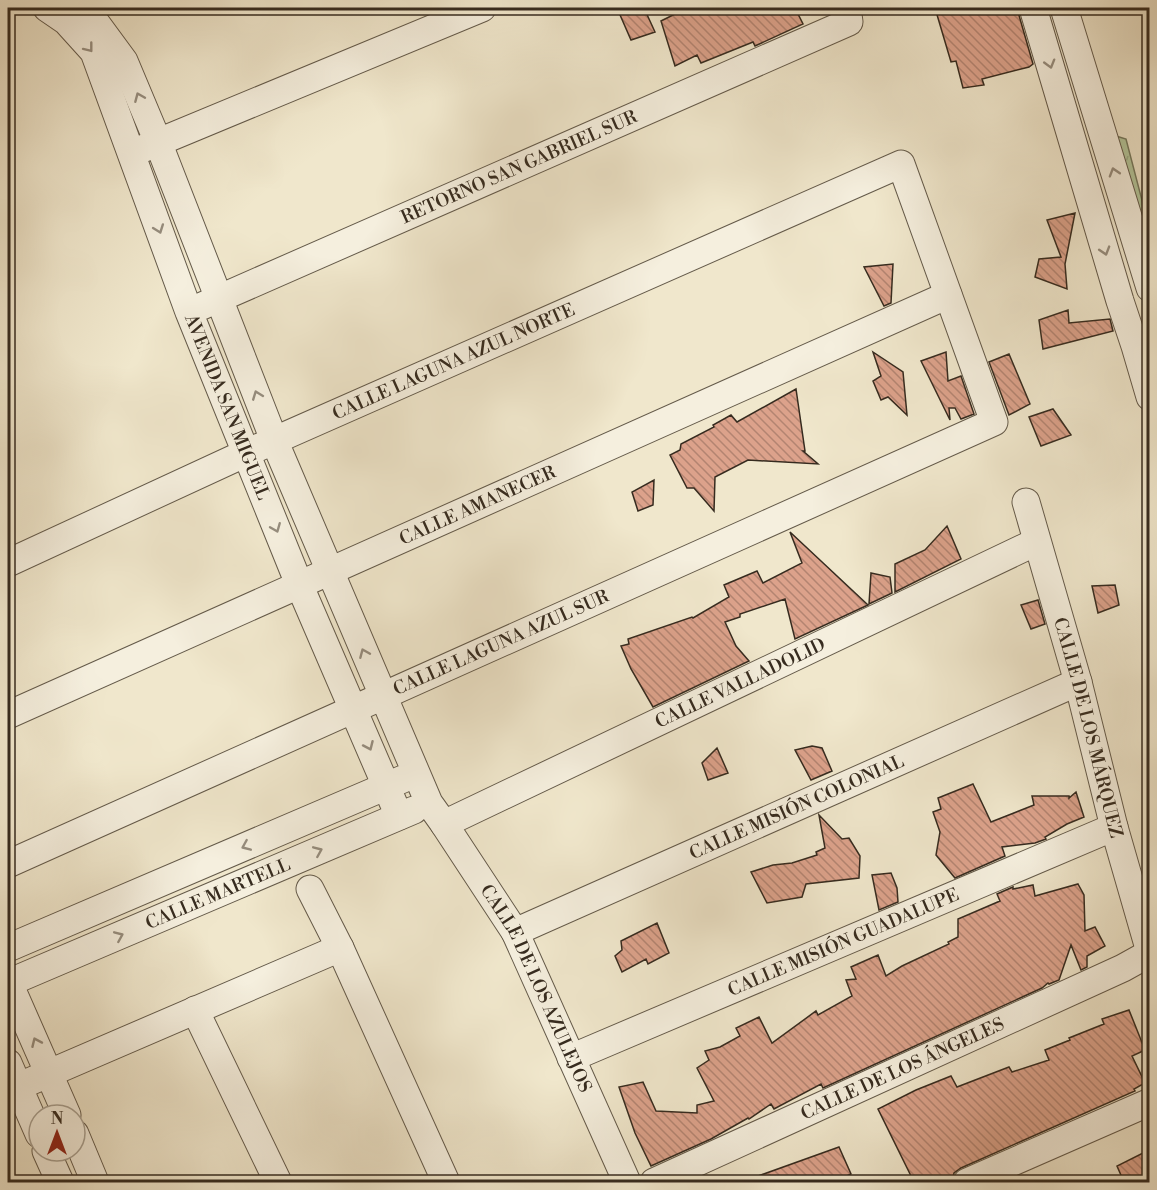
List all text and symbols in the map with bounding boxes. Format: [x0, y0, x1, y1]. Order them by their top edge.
one-way arrow [82, 41, 93, 52]
one-way arrow [1042, 59, 1055, 69]
one-way arrow [134, 92, 146, 103]
street label: RETORNO SAN GABRIEL SUR [397, 105, 641, 229]
one-way arrow [1109, 167, 1121, 178]
one-way arrow [152, 223, 164, 234]
one-way arrow [1098, 245, 1110, 256]
street label: CALLE LAGUNA AZUL NORTE [329, 298, 578, 425]
street label: AVENIDA SAN MIGUEL [179, 310, 275, 503]
one-way arrow [252, 391, 264, 402]
street label: CALLE AMANECER [396, 460, 560, 550]
one-way arrow [269, 522, 281, 533]
street label: CALLE LAGUNA AZUL SUR [390, 585, 613, 701]
street label: CALLE DE LOS MÁRQUEZ [1048, 615, 1128, 840]
street label: CALLE VALLADOLID [651, 633, 829, 733]
one-way arrow [359, 648, 371, 659]
one-way arrow [361, 740, 373, 751]
street label: CALLE MISIÓN COLONIAL [686, 749, 908, 865]
one-way arrow [241, 839, 252, 851]
one-way arrow [312, 846, 323, 858]
street label: CALLE MARTELL [142, 853, 294, 935]
street label: CALLE DE LOS AZULEJOS [475, 880, 597, 1096]
street label: CALLE MISIÓN GUADALUPE [724, 883, 962, 1001]
one-way arrow [113, 931, 124, 943]
street label: CALLE DE LOS ÁNGELES [797, 1012, 1008, 1125]
one-way arrow [31, 1037, 43, 1048]
north arrow [27, 1103, 87, 1163]
text: N [51, 1109, 64, 1129]

